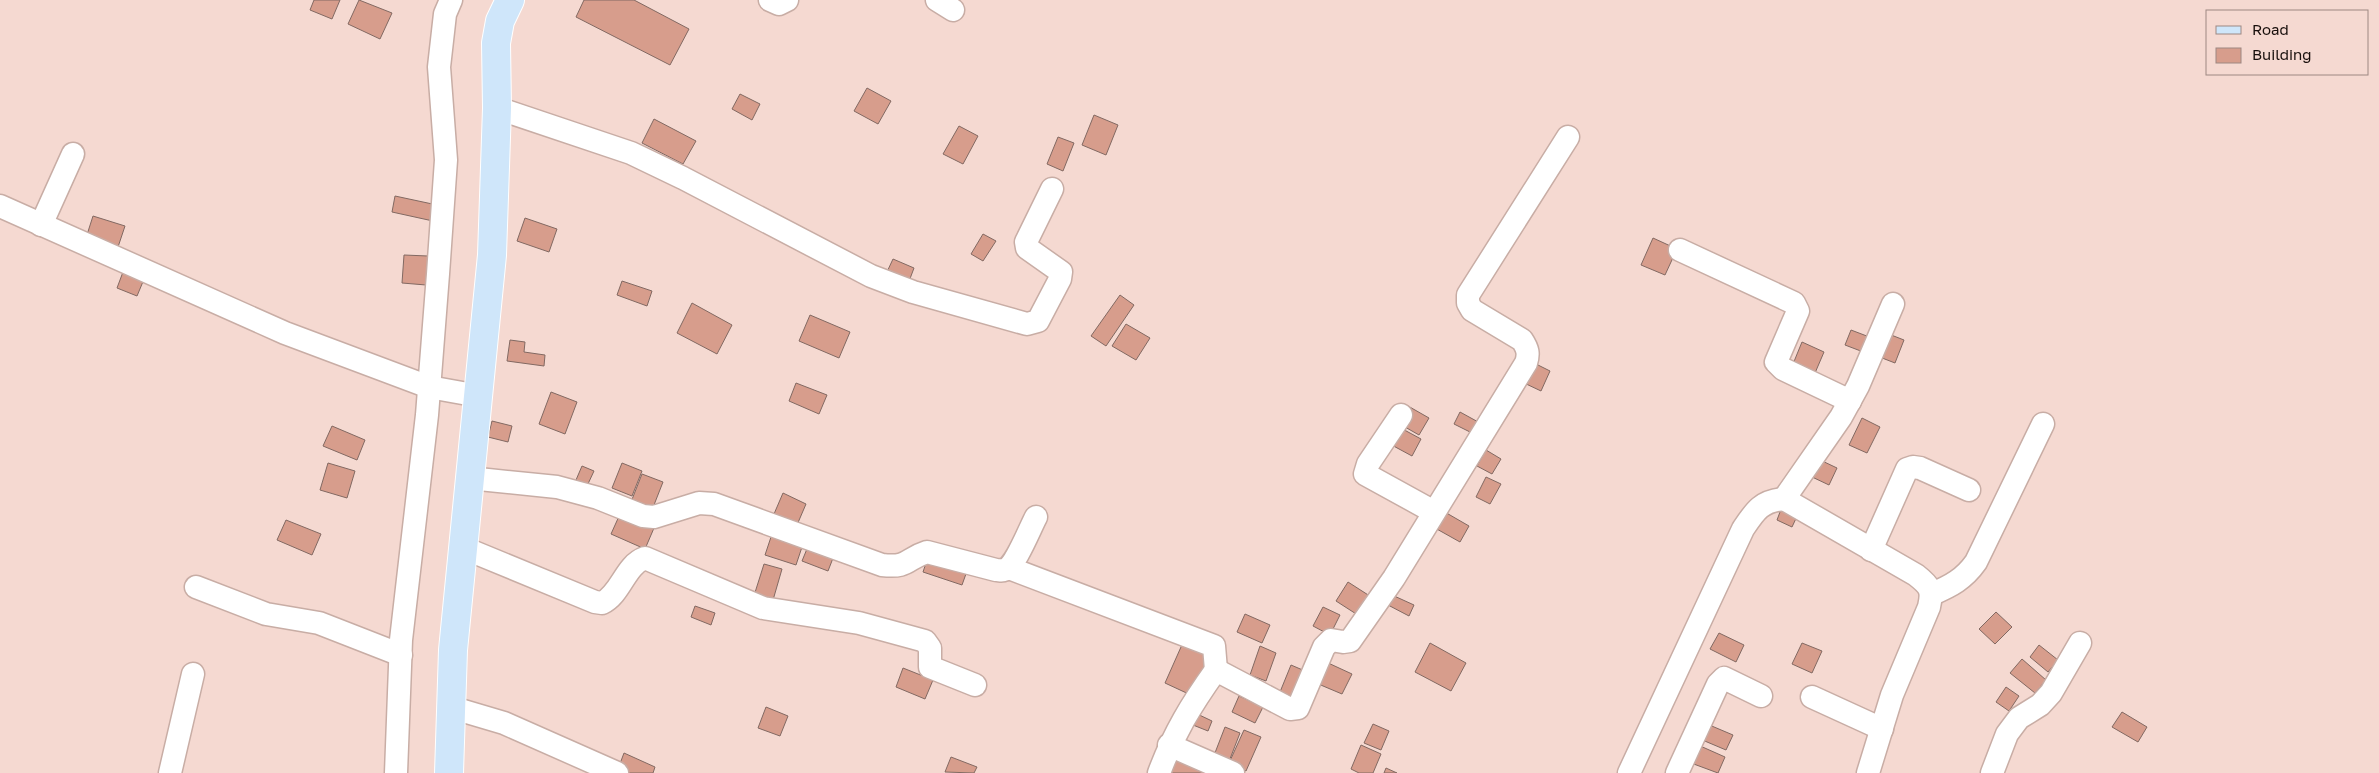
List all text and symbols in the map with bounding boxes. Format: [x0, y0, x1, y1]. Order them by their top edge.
legend [2206, 10, 2369, 75]
text: Road [2252, 20, 2289, 38]
text: Building [2252, 45, 2312, 63]

